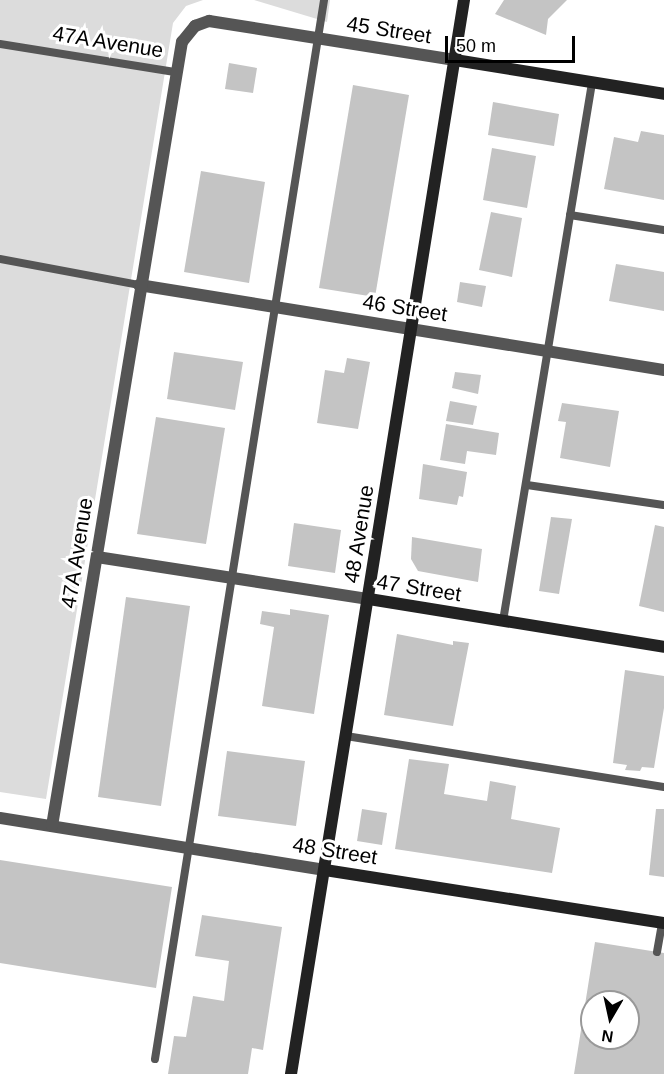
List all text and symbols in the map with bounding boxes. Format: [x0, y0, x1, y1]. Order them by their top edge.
street label: 45 Street [345, 11, 433, 49]
street label: 47A Avenue [50, 21, 166, 63]
scale bar [448, 24, 578, 62]
text: 50 m [456, 36, 496, 56]
street label: 46 Street [361, 289, 449, 327]
street label: 48 Avenue [339, 483, 379, 585]
street label: 47A Avenue [56, 495, 98, 611]
street label: 47 Street [375, 569, 463, 607]
street label: 48 Street [291, 832, 379, 870]
north arrow [580, 990, 640, 1050]
text: N [600, 1027, 614, 1046]

